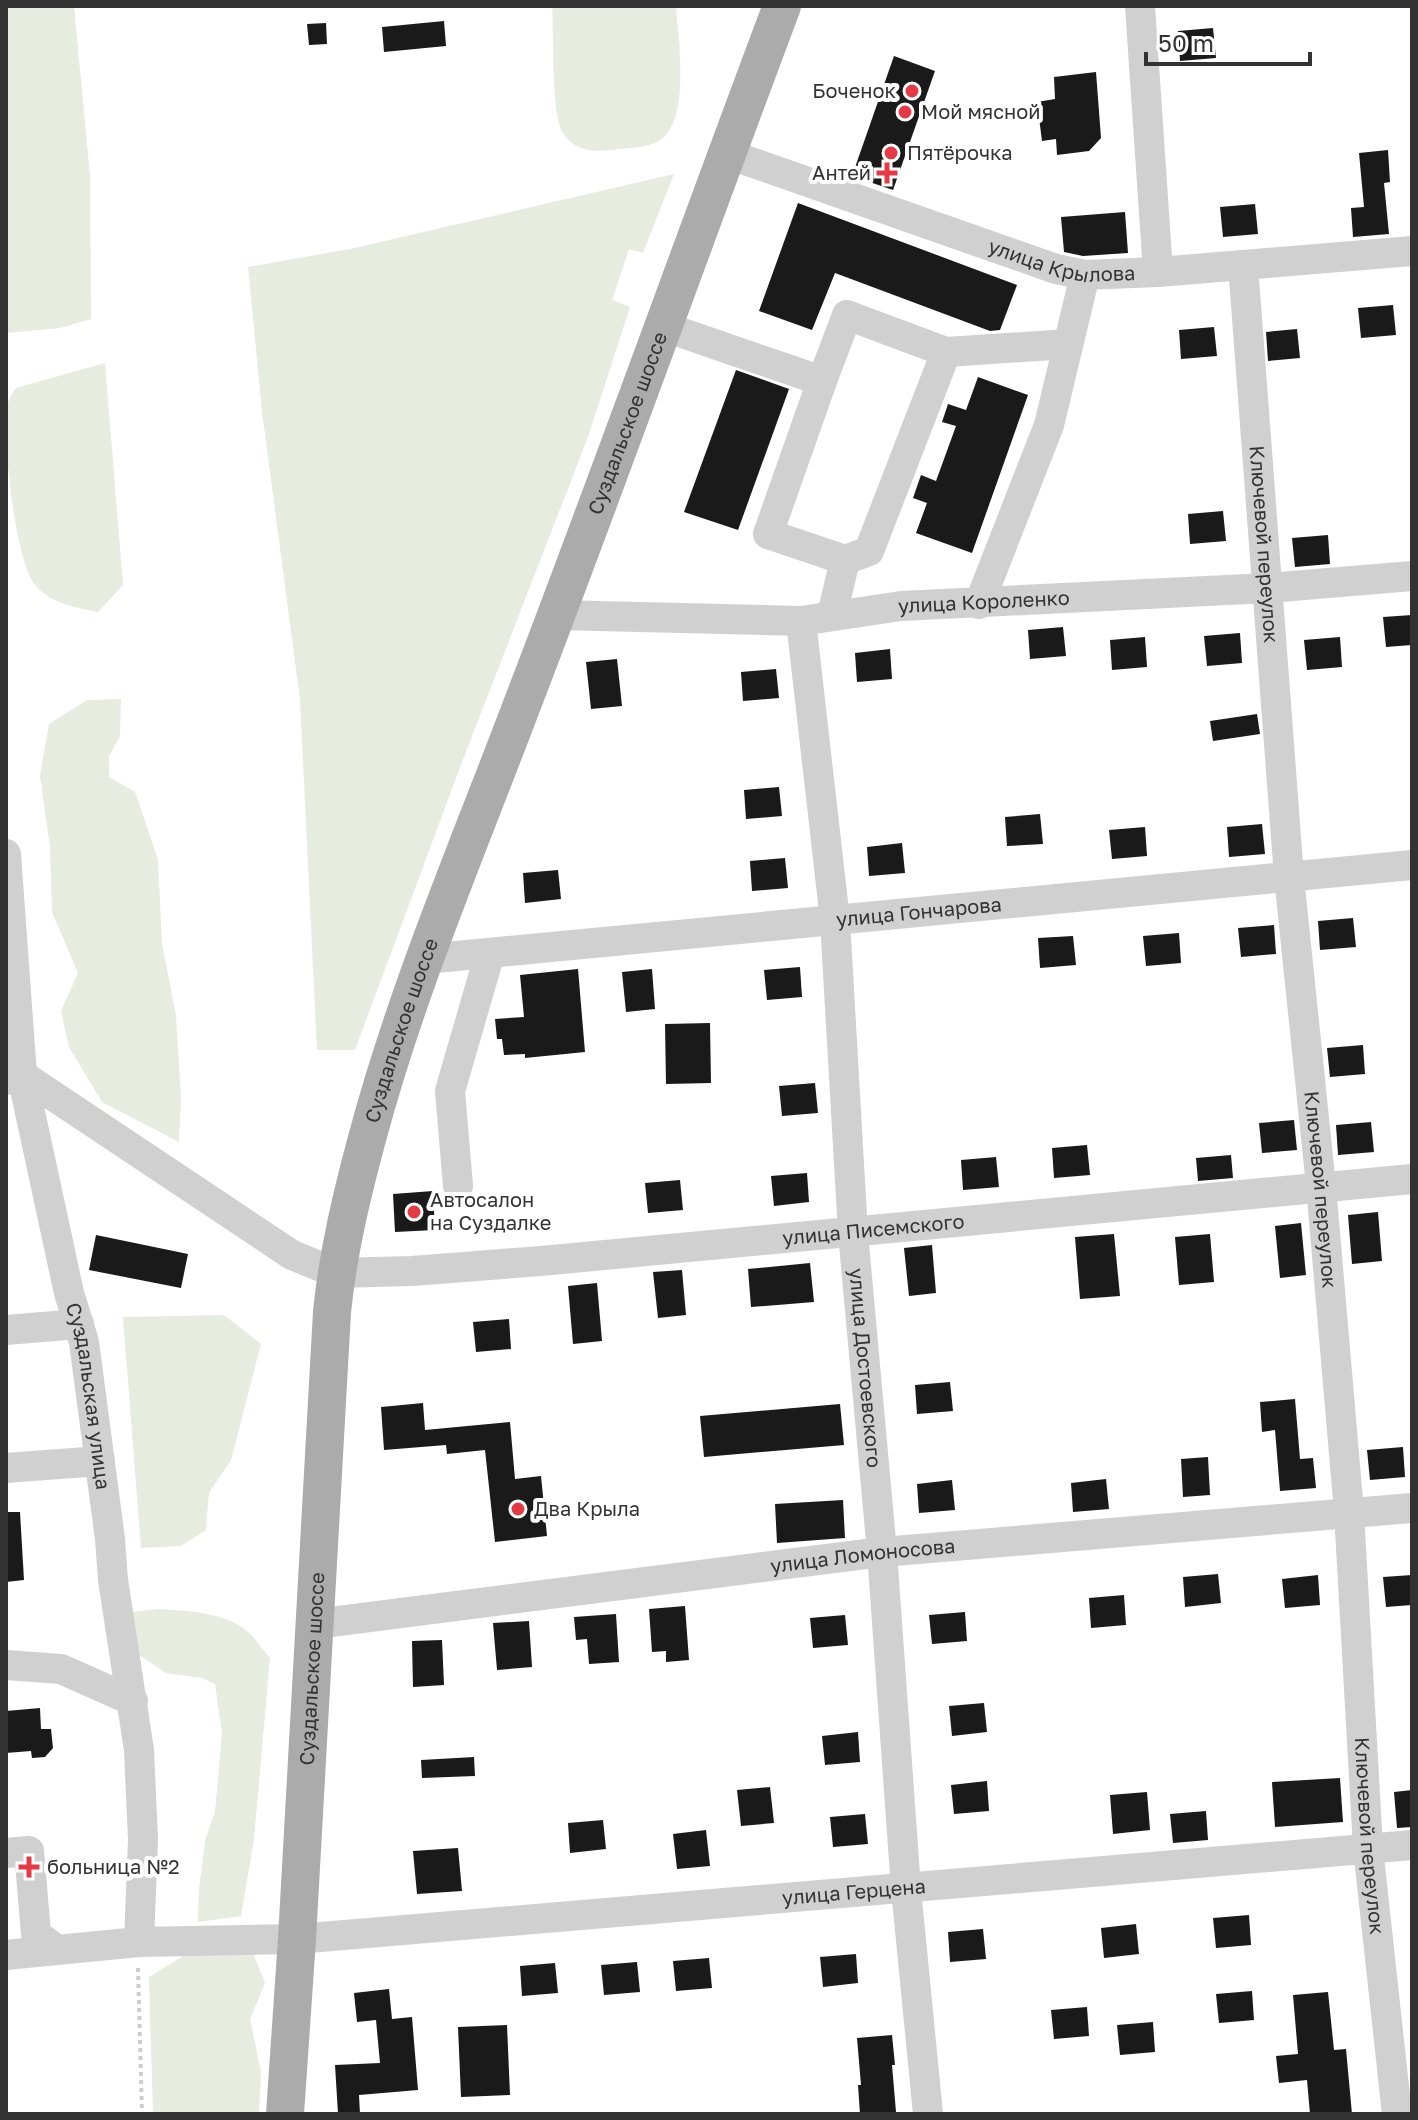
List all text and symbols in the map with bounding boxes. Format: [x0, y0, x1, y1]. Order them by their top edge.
scale bar [1146, 16, 1310, 66]
text: 50 m [1158, 28, 1214, 57]
place label: Боченок [812, 78, 896, 102]
marker: Боченок [903, 82, 921, 100]
place label: Мой мясной [921, 99, 1041, 123]
marker: Мой мясной [896, 103, 914, 121]
place label: Пятёрочка [907, 140, 1013, 164]
marker: Пятёрочка [882, 144, 900, 162]
place label: Антей [812, 160, 871, 184]
marker: Антей [878, 164, 896, 182]
street label: улица Крылова [985, 233, 1136, 287]
street label: Суздальское шоссе [582, 328, 671, 518]
street label: Ключевой переулок [1246, 445, 1284, 644]
street label: улица Короленко [897, 585, 1070, 617]
street label: улица Гончарова [835, 891, 1003, 931]
street label: Суздальское шоссе [359, 934, 442, 1125]
street label: Ключевой переулок [1300, 1090, 1343, 1289]
place label: Автосалон на Суздалке [430, 1187, 551, 1234]
marker: Автосалон на Суздалке [405, 1203, 423, 1221]
street label: улица Писемского [781, 1208, 965, 1249]
street label: улица Достоевского [845, 1267, 887, 1469]
street label: Суздальская улица [62, 1299, 116, 1491]
place label: Два Крыла [534, 1496, 640, 1520]
marker: Два Крыла [509, 1500, 527, 1518]
street label: улица Ломоносова [769, 1533, 956, 1577]
street label: Суздальское шоссе [294, 1572, 328, 1766]
street label: Ключевой переулок [1351, 1736, 1390, 1936]
place label: больница №2 [47, 1854, 180, 1878]
marker: больница №2 [18, 1856, 40, 1878]
street label: улица Герцена [781, 1873, 927, 1909]

